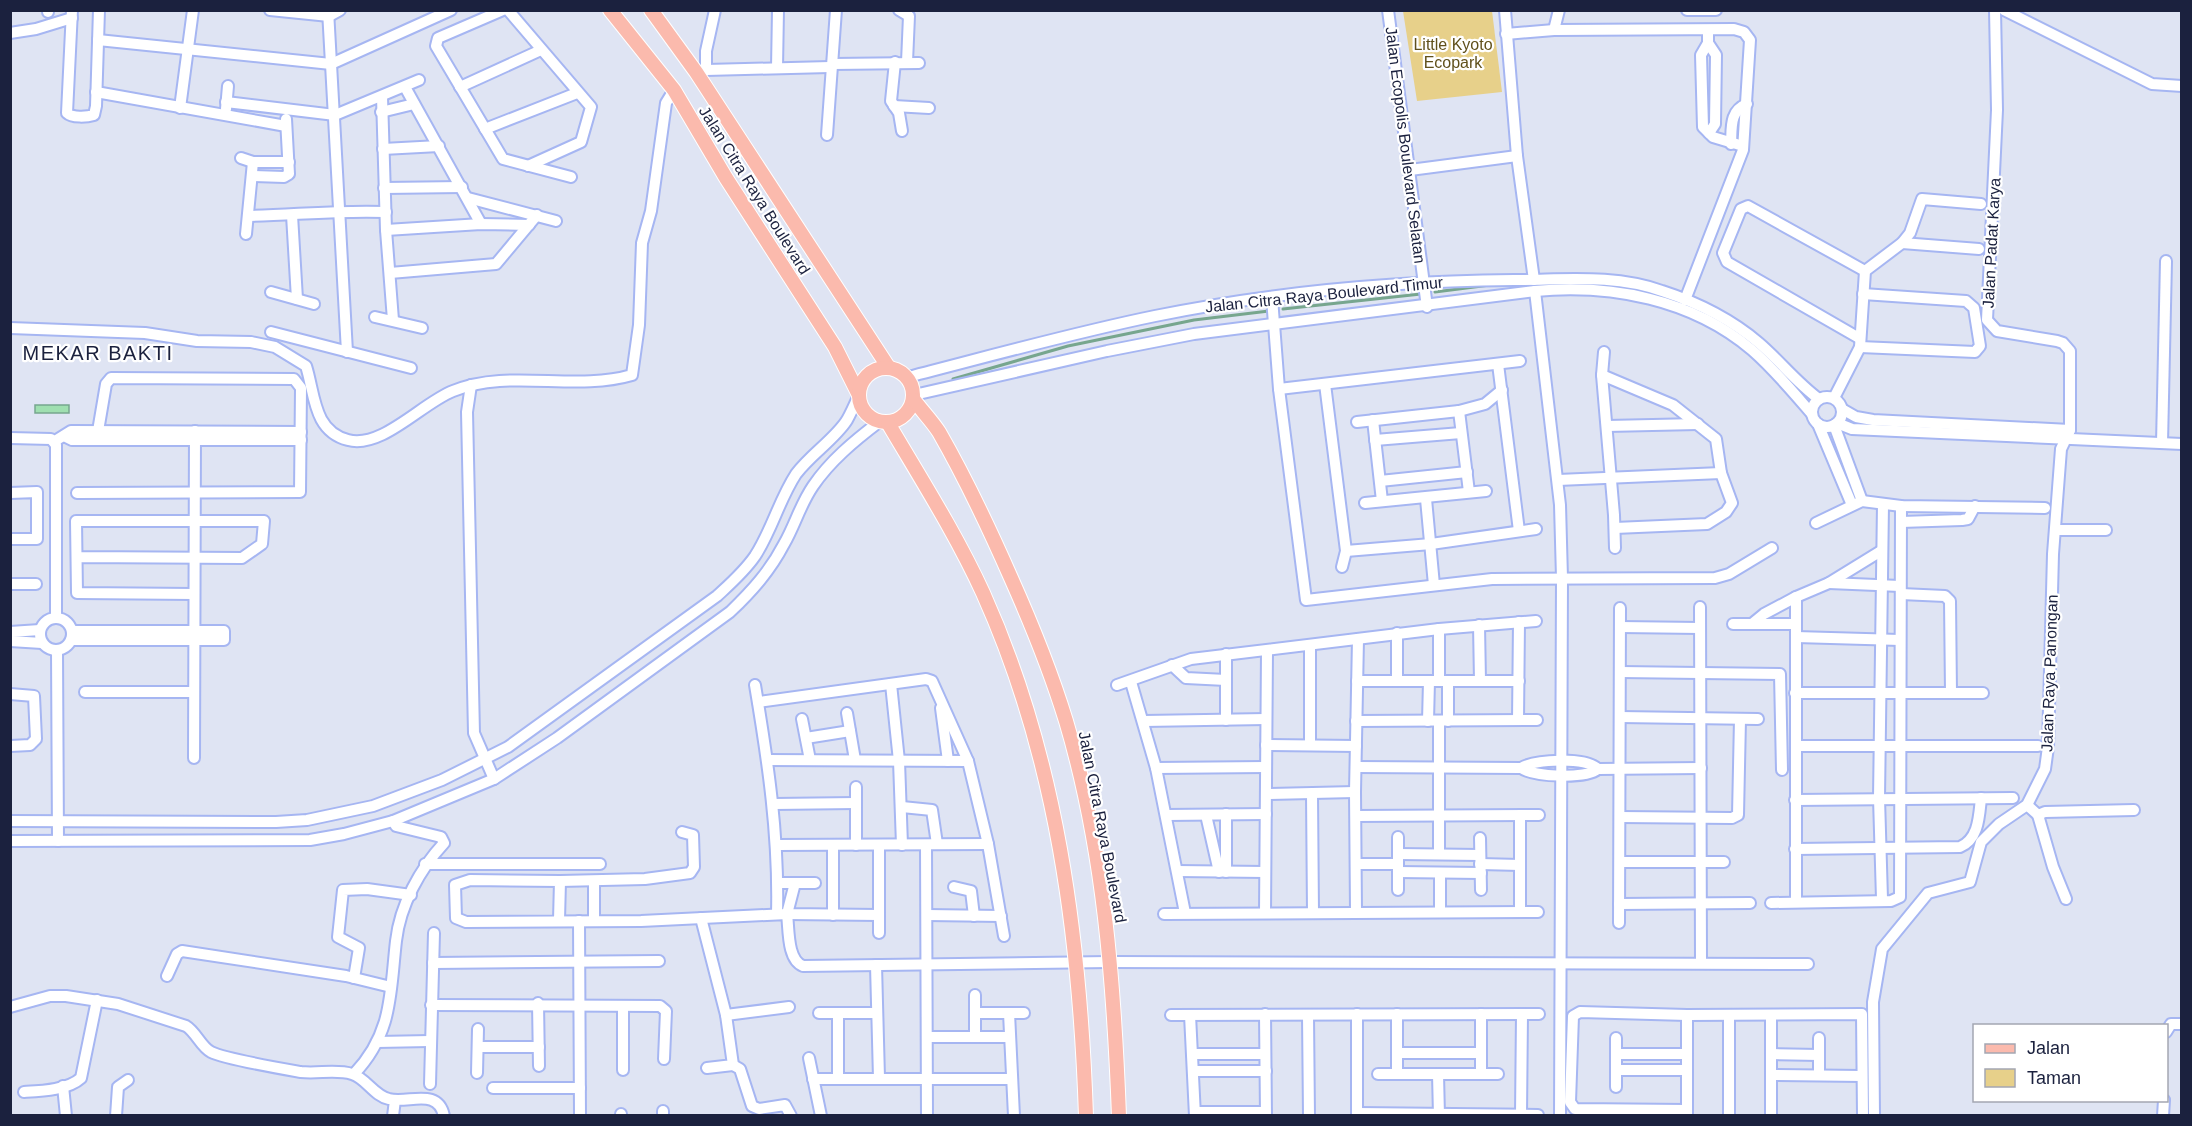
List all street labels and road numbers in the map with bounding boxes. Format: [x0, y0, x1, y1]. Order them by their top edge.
street label: Jalan Ecopolis Boulevard Selatan [1383, 26, 1428, 264]
street label: Jalan Citra Raya Boulevard [696, 103, 813, 277]
street label: Jalan Padat Karya [1980, 177, 2003, 309]
street label: Jalan Citra Raya Boulevard Timur [1204, 273, 1445, 315]
street label: Jalan Raya Panongan [2038, 594, 2061, 752]
street label: Jalan Citra Raya Boulevard [1076, 730, 1129, 924]

